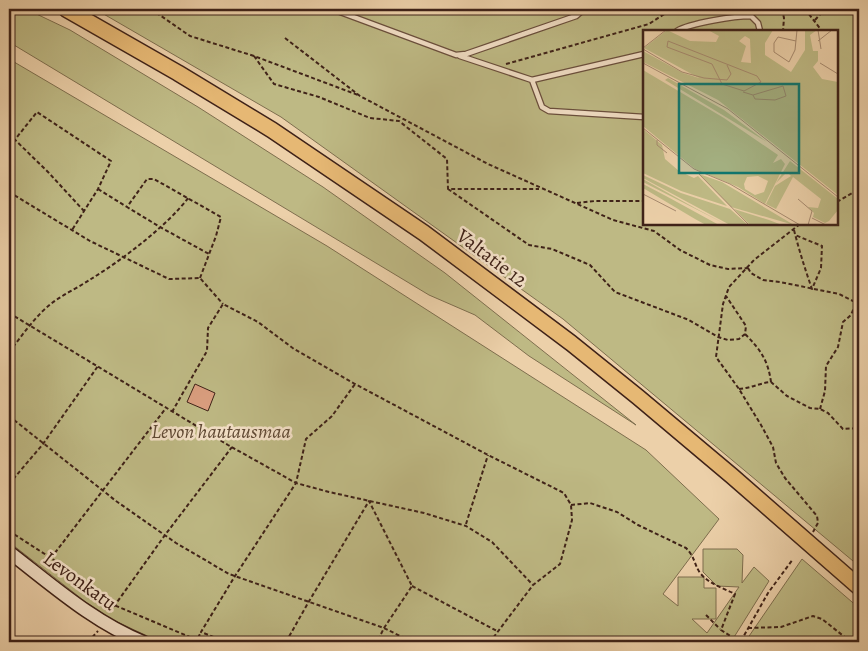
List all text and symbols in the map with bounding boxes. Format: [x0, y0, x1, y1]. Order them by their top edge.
inset map [643, 30, 838, 225]
street label: Valtatie 12 [450, 222, 533, 294]
park label: Levon hautausmaa [151, 418, 291, 445]
street label: Levonkatu [38, 545, 122, 617]

